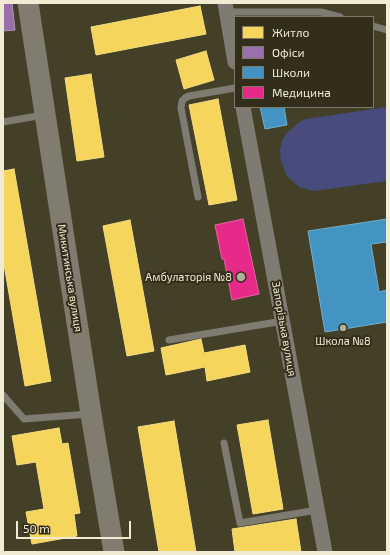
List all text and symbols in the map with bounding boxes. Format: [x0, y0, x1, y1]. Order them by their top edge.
legend [234, 16, 374, 108]
text: Житло [272, 25, 309, 39]
text: Офіси [272, 45, 305, 59]
text: Школи [272, 65, 310, 79]
text: Медицина [272, 85, 331, 99]
street label: Микитинська вулиця [55, 223, 85, 333]
place label: Амбулаторія №8 [145, 270, 232, 284]
marker: Амбулаторія №8 [235, 271, 247, 283]
street label: Запорізька вулиця [269, 281, 299, 377]
marker: Школа №8 [338, 323, 348, 333]
place label: Школа №8 [315, 334, 371, 348]
scale bar [18, 513, 133, 539]
text: 50 m [23, 521, 50, 535]

